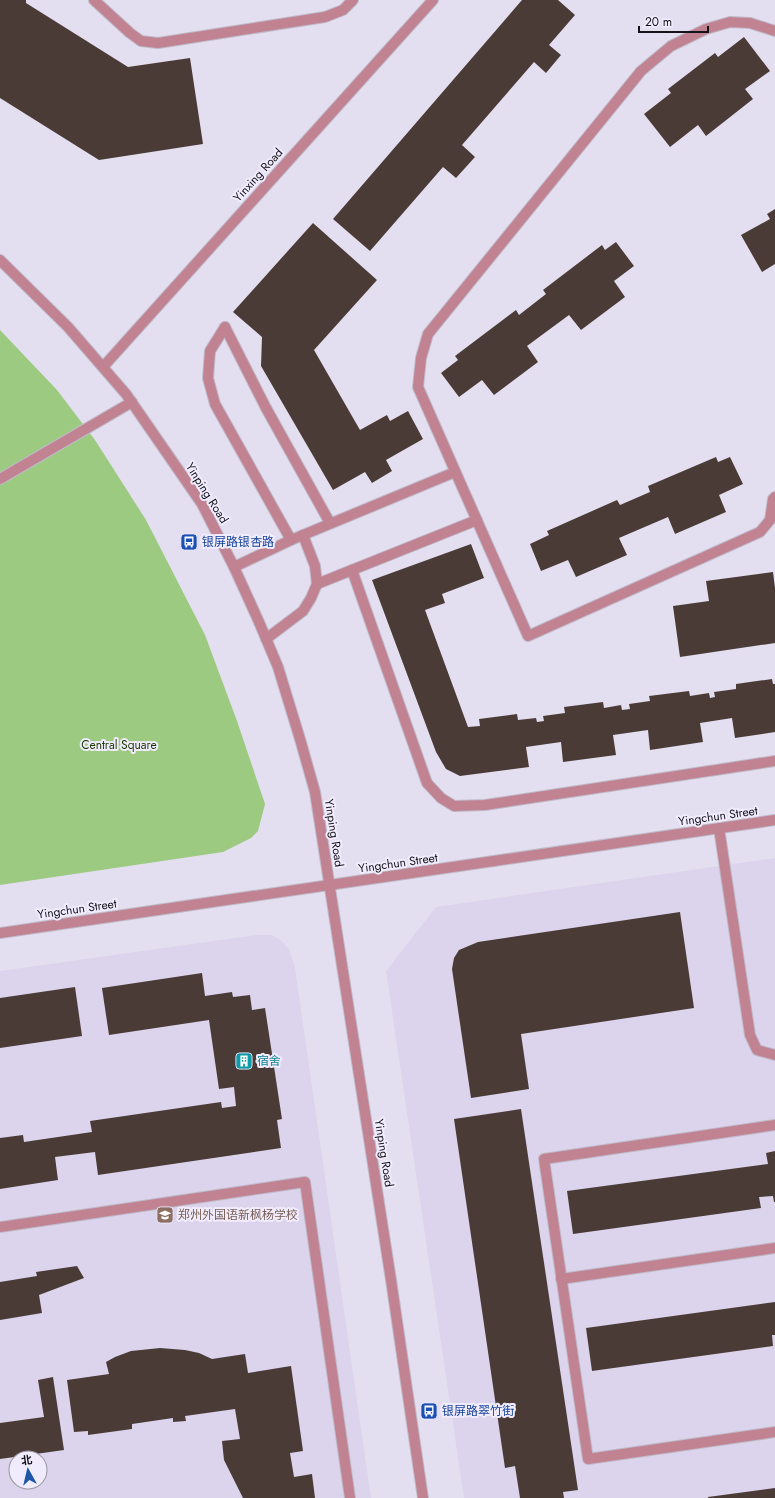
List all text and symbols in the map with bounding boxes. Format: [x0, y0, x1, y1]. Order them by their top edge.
scale bar [639, 8, 708, 34]
text: 20 m [645, 13, 672, 31]
street label: Yinxing Road [229, 144, 287, 206]
street label: Yinping Road [181, 459, 233, 527]
bus stop icon: 银屏路银杏路 [179, 532, 199, 552]
place label: 银屏路银杏路 [202, 533, 274, 551]
park label: Central Square [81, 736, 157, 754]
street label: Yinping Road [320, 798, 348, 868]
street label: Yingchun Street [677, 802, 759, 830]
street label: Yingchun Street [357, 849, 439, 877]
street label: Yingchun Street [36, 895, 118, 923]
building icon: 宿舍 [234, 1051, 254, 1071]
place label: 宿舍 [257, 1052, 281, 1070]
street label: Yinping Road [370, 1118, 398, 1188]
school or university icon: 郑州外国语新枫杨学校 [155, 1205, 175, 1225]
place label: 郑州外国语新枫杨学校 [178, 1206, 298, 1224]
bus stop icon: 银屏路翠竹街 [419, 1401, 439, 1421]
place label: 银屏路翠竹街 [442, 1402, 514, 1420]
north arrow [8, 1450, 48, 1490]
text: 北 [20, 1451, 33, 1469]

